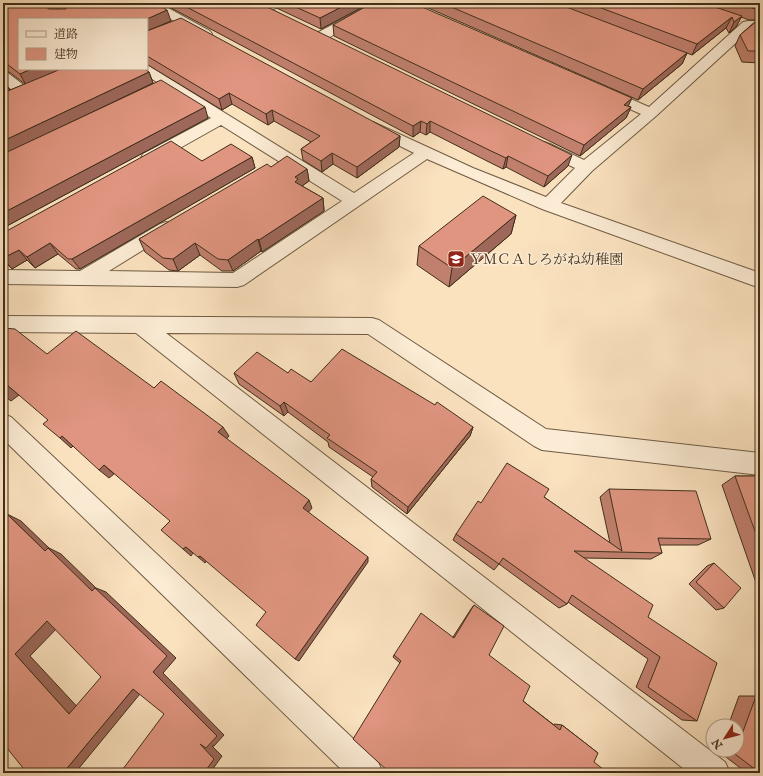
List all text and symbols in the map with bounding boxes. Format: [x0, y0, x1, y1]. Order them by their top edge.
legend [18, 18, 148, 70]
text: 道路 [54, 27, 78, 42]
text: 建物 [54, 47, 78, 62]
school or university icon: ＹＭＣＡしろがね幼稚園 [446, 249, 466, 269]
place label: ＹＭＣＡしろがね幼稚園 [469, 251, 623, 269]
north arrow [705, 718, 745, 758]
text: N [709, 735, 727, 752]

